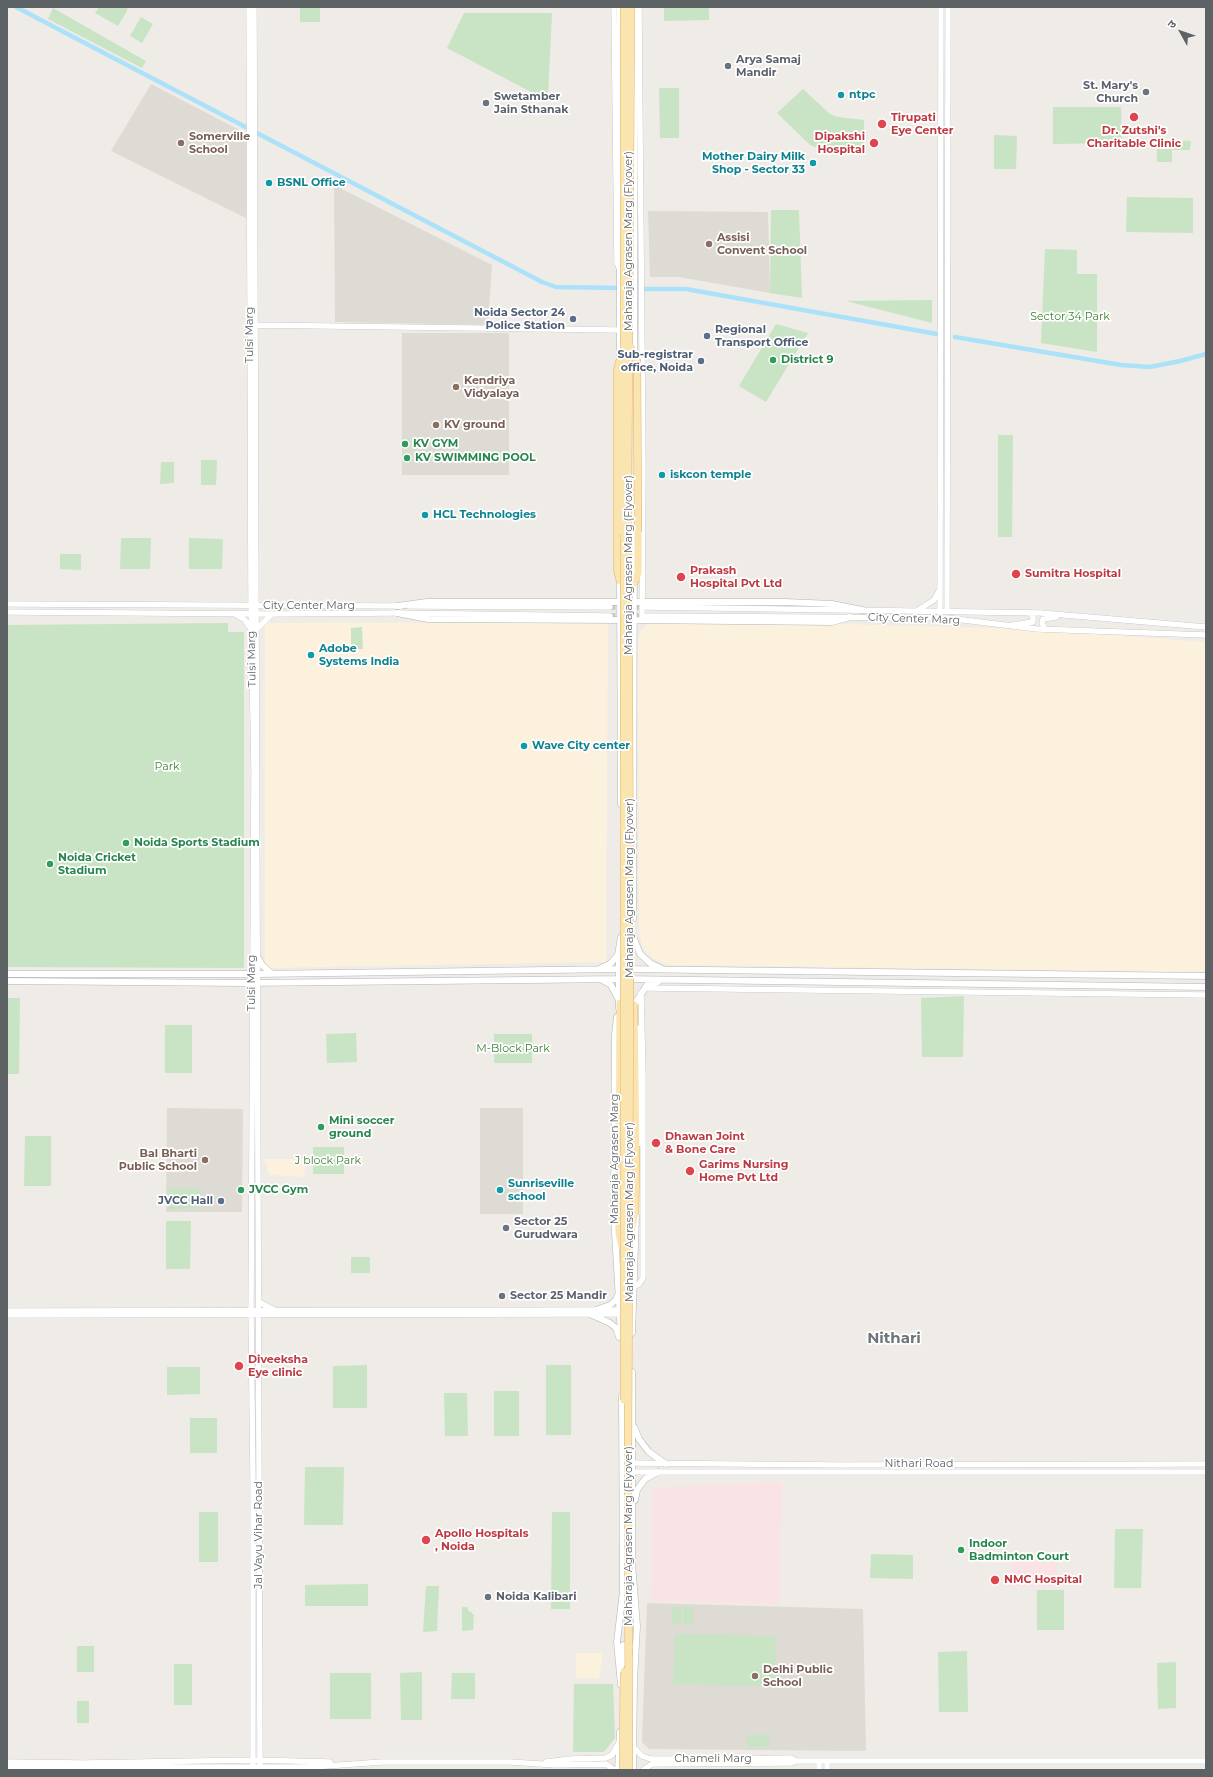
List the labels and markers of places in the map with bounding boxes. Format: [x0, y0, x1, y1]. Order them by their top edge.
place label: Arya Samaj Mandir [736, 53, 801, 79]
marker: Arya Samaj Mandir [723, 61, 733, 71]
place label: St. Mary's Church [1083, 79, 1138, 105]
marker: St. Mary's Church [1141, 87, 1151, 97]
place label: ntpc [849, 88, 875, 102]
place label: Swetamber Jain Sthanak [494, 90, 569, 116]
marker: ntpc [836, 90, 846, 100]
marker: Swetamber Jain Sthanak [481, 98, 491, 108]
place label: Tirupati Eye Center [891, 111, 953, 137]
marker: Dr. Zutshi's Charitable Clinic [1128, 111, 1140, 123]
marker: Tirupati Eye Center [876, 118, 888, 130]
place label: Dr. Zutshi's Charitable Clinic [1087, 124, 1181, 150]
place label: Somerville School [189, 130, 250, 156]
place label: Dipakshi Hospital [815, 130, 865, 156]
marker: Dipakshi Hospital [868, 137, 880, 149]
marker: Somerville School [176, 138, 186, 148]
place label: Mother Dairy Milk Shop - Sector 33 [702, 150, 805, 176]
marker: Mother Dairy Milk Shop - Sector 33 [808, 158, 818, 168]
place label: BSNL Office [277, 176, 346, 190]
marker: BSNL Office [264, 178, 274, 188]
place label: Assisi Convent School [717, 231, 807, 257]
marker: Assisi Convent School [704, 239, 714, 249]
place label: Noida Sector 24 Police Station [474, 306, 565, 332]
marker: Noida Sector 24 Police Station [568, 314, 578, 324]
place label: Regional Transport Office [715, 323, 808, 349]
marker: Regional Transport Office [702, 331, 712, 341]
place label: Sub-registrar office, Noida [617, 348, 693, 374]
place label: District 9 [781, 353, 834, 367]
marker: District 9 [768, 355, 778, 365]
marker: Sub-registrar office, Noida [696, 356, 706, 366]
place label: Kendriya Vidyalaya [464, 374, 519, 400]
marker: Kendriya Vidyalaya [451, 382, 461, 392]
place label: KV ground [444, 418, 505, 432]
marker: KV ground [431, 420, 441, 430]
place label: KV GYM [413, 437, 458, 451]
marker: KV GYM [400, 439, 410, 449]
place label: KV SWIMMING POOL [415, 451, 536, 465]
marker: KV SWIMMING POOL [402, 453, 412, 463]
place label: iskcon temple [670, 468, 751, 482]
marker: iskcon temple [657, 470, 667, 480]
place label: HCL Technologies [433, 508, 536, 522]
marker: HCL Technologies [420, 510, 430, 520]
place label: Prakash Hospital Pvt Ltd [690, 564, 782, 590]
place label: Sumitra Hospital [1025, 567, 1121, 581]
marker: Sumitra Hospital [1010, 568, 1022, 580]
marker: Prakash Hospital Pvt Ltd [675, 571, 687, 583]
place label: Adobe Systems India [319, 642, 399, 668]
marker: Adobe Systems India [306, 650, 316, 660]
place label: Wave City center [532, 739, 630, 753]
marker: Wave City center [519, 741, 529, 751]
place label: Noida Sports Stadium [134, 836, 260, 850]
marker: Noida Sports Stadium [121, 838, 131, 848]
place label: Noida Cricket Stadium [58, 851, 136, 877]
marker: Noida Cricket Stadium [45, 859, 55, 869]
place label: Mini soccer ground [329, 1114, 394, 1140]
marker: Mini soccer ground [316, 1122, 326, 1132]
place label: Dhawan Joint & Bone Care [665, 1130, 745, 1156]
marker: Dhawan Joint & Bone Care [650, 1137, 662, 1149]
place label: Bal Bharti Public School [119, 1147, 197, 1173]
marker: Bal Bharti Public School [200, 1155, 210, 1165]
place label: Garims Nursing Home Pvt Ltd [699, 1158, 788, 1184]
marker: Garims Nursing Home Pvt Ltd [684, 1165, 696, 1177]
place label: Sunriseville school [508, 1177, 574, 1203]
place label: JVCC Gym [249, 1183, 308, 1197]
marker: JVCC Gym [236, 1185, 246, 1195]
marker: Sunriseville school [495, 1185, 505, 1195]
place label: JVCC Hall [158, 1194, 213, 1208]
marker: JVCC Hall [216, 1196, 226, 1206]
place label: Sector 25 Gurudwara [514, 1215, 578, 1241]
marker: Sector 25 Gurudwara [501, 1223, 511, 1233]
place label: Sector 25 Mandir [510, 1289, 607, 1303]
marker: Sector 25 Mandir [497, 1291, 507, 1301]
place label: Diveeksha Eye clinic [248, 1353, 308, 1379]
marker: Diveeksha Eye clinic [233, 1360, 245, 1372]
place label: Apollo Hospitals , Noida [435, 1527, 529, 1553]
marker: Apollo Hospitals , Noida [420, 1534, 432, 1546]
place label: Indoor Badminton Court [969, 1537, 1069, 1563]
marker: Indoor Badminton Court [956, 1545, 966, 1555]
place label: NMC Hospital [1004, 1573, 1082, 1587]
marker: NMC Hospital [989, 1574, 1001, 1586]
place label: Noida Kalibari [496, 1590, 577, 1604]
marker: Noida Kalibari [483, 1592, 493, 1602]
place label: Delhi Public School [763, 1663, 833, 1689]
marker: Delhi Public School [750, 1671, 760, 1681]

